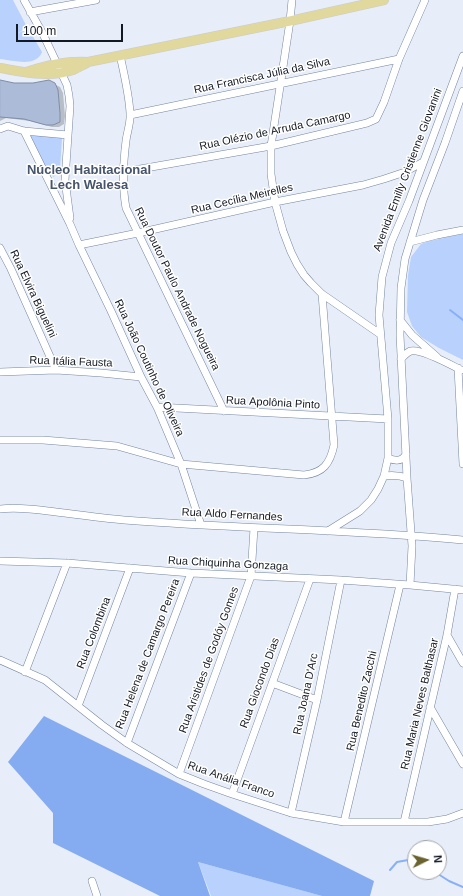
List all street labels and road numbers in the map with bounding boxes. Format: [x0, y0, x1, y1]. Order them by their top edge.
street label: Rua Francisca Júlia da Silva [193, 55, 331, 97]
street label: Avenida Emilly Cristienne Giovanini [371, 87, 445, 253]
street label: Rua Olézio de Arruda Camargo [198, 109, 352, 153]
street label: Rua Cecília Meirelles [190, 181, 294, 217]
street label: Rua Doutor Paulo Andrade Nogueira [132, 205, 222, 373]
street label: Rua Elvira Biguelini [7, 248, 59, 340]
street label: Rua João Coutinho de Oliveira [111, 297, 187, 439]
street label: Rua Itália Fausta [29, 354, 113, 370]
street label: Rua Apolônia Pinto [226, 394, 320, 412]
street label: Rua Aldo Fernandes [181, 506, 283, 524]
street label: Rua Chiquinha Gonzaga [168, 554, 288, 574]
street label: Rua Helena de Camargo Pereira [113, 577, 183, 731]
street label: Rua Aristides de Godóy Gomes [176, 585, 242, 735]
street label: Rua Colombina [74, 595, 114, 671]
street label: Rua Giocondo Dias [237, 636, 283, 730]
street label: Rua Maria Neves Balthasar [398, 637, 442, 771]
street label: Rua Benedito Zacchi [344, 650, 380, 752]
street label: Rua Joana D'Arc [291, 652, 321, 736]
street label: Rua Anália Franco [186, 759, 276, 801]

